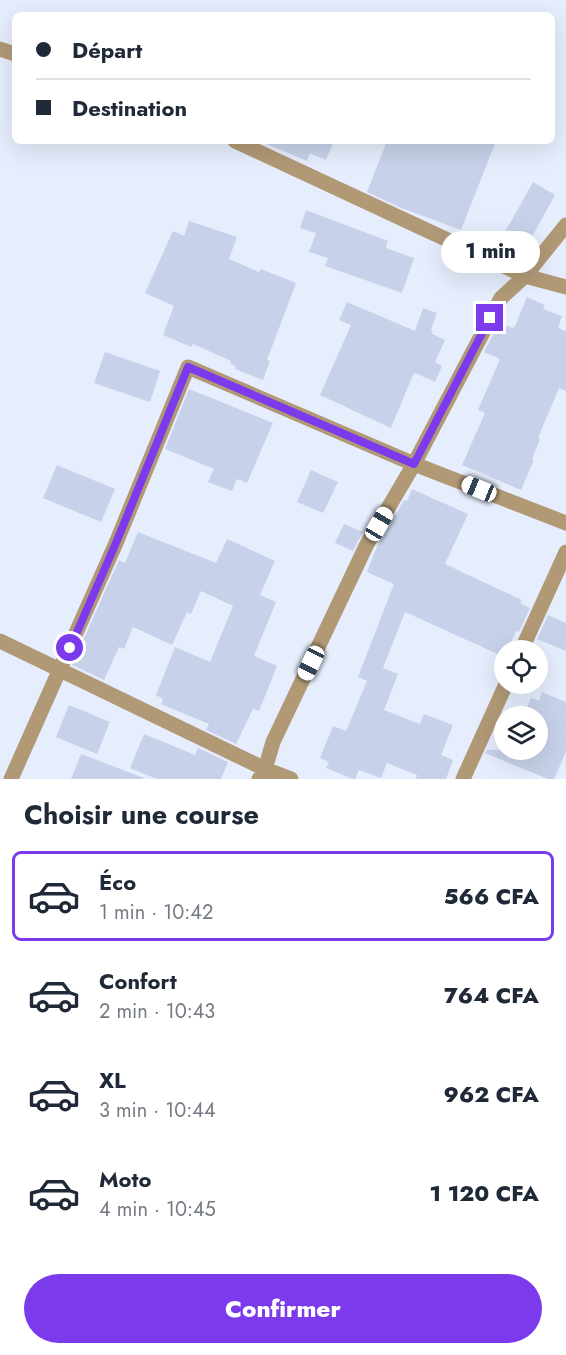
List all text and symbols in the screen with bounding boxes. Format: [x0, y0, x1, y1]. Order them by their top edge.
text: Départ [72, 34, 142, 66]
text: Destination [72, 92, 187, 124]
callout: 1 min [440, 231, 540, 273]
text: 1 min [465, 237, 516, 266]
route end [476, 304, 503, 331]
car [459, 474, 499, 504]
car [362, 504, 396, 544]
route start [56, 634, 83, 661]
map controls [494, 640, 548, 760]
button: locate [494, 640, 548, 694]
car [295, 643, 327, 683]
button: layers [494, 706, 548, 760]
text: Choisir une course [24, 795, 259, 834]
text: Éco [99, 866, 136, 898]
icon: car [27, 869, 81, 923]
text: 566 CFA [444, 880, 539, 912]
text: 1 min · 10:42 [99, 898, 213, 927]
text: Confort [99, 965, 177, 997]
icon: car [27, 968, 81, 1022]
text: 764 CFA [444, 979, 539, 1011]
text: 2 min · 10:43 [99, 997, 215, 1026]
text: XL [99, 1064, 126, 1096]
icon: car [27, 1067, 81, 1121]
text: 962 CFA [444, 1078, 539, 1110]
text: 3 min · 10:44 [99, 1096, 216, 1125]
text: Moto [99, 1163, 152, 1195]
icon: car [27, 1166, 81, 1220]
text: 1 120 CFA [429, 1177, 539, 1209]
text: 4 min · 10:45 [99, 1195, 216, 1224]
button: Confirmer [24, 1274, 542, 1343]

